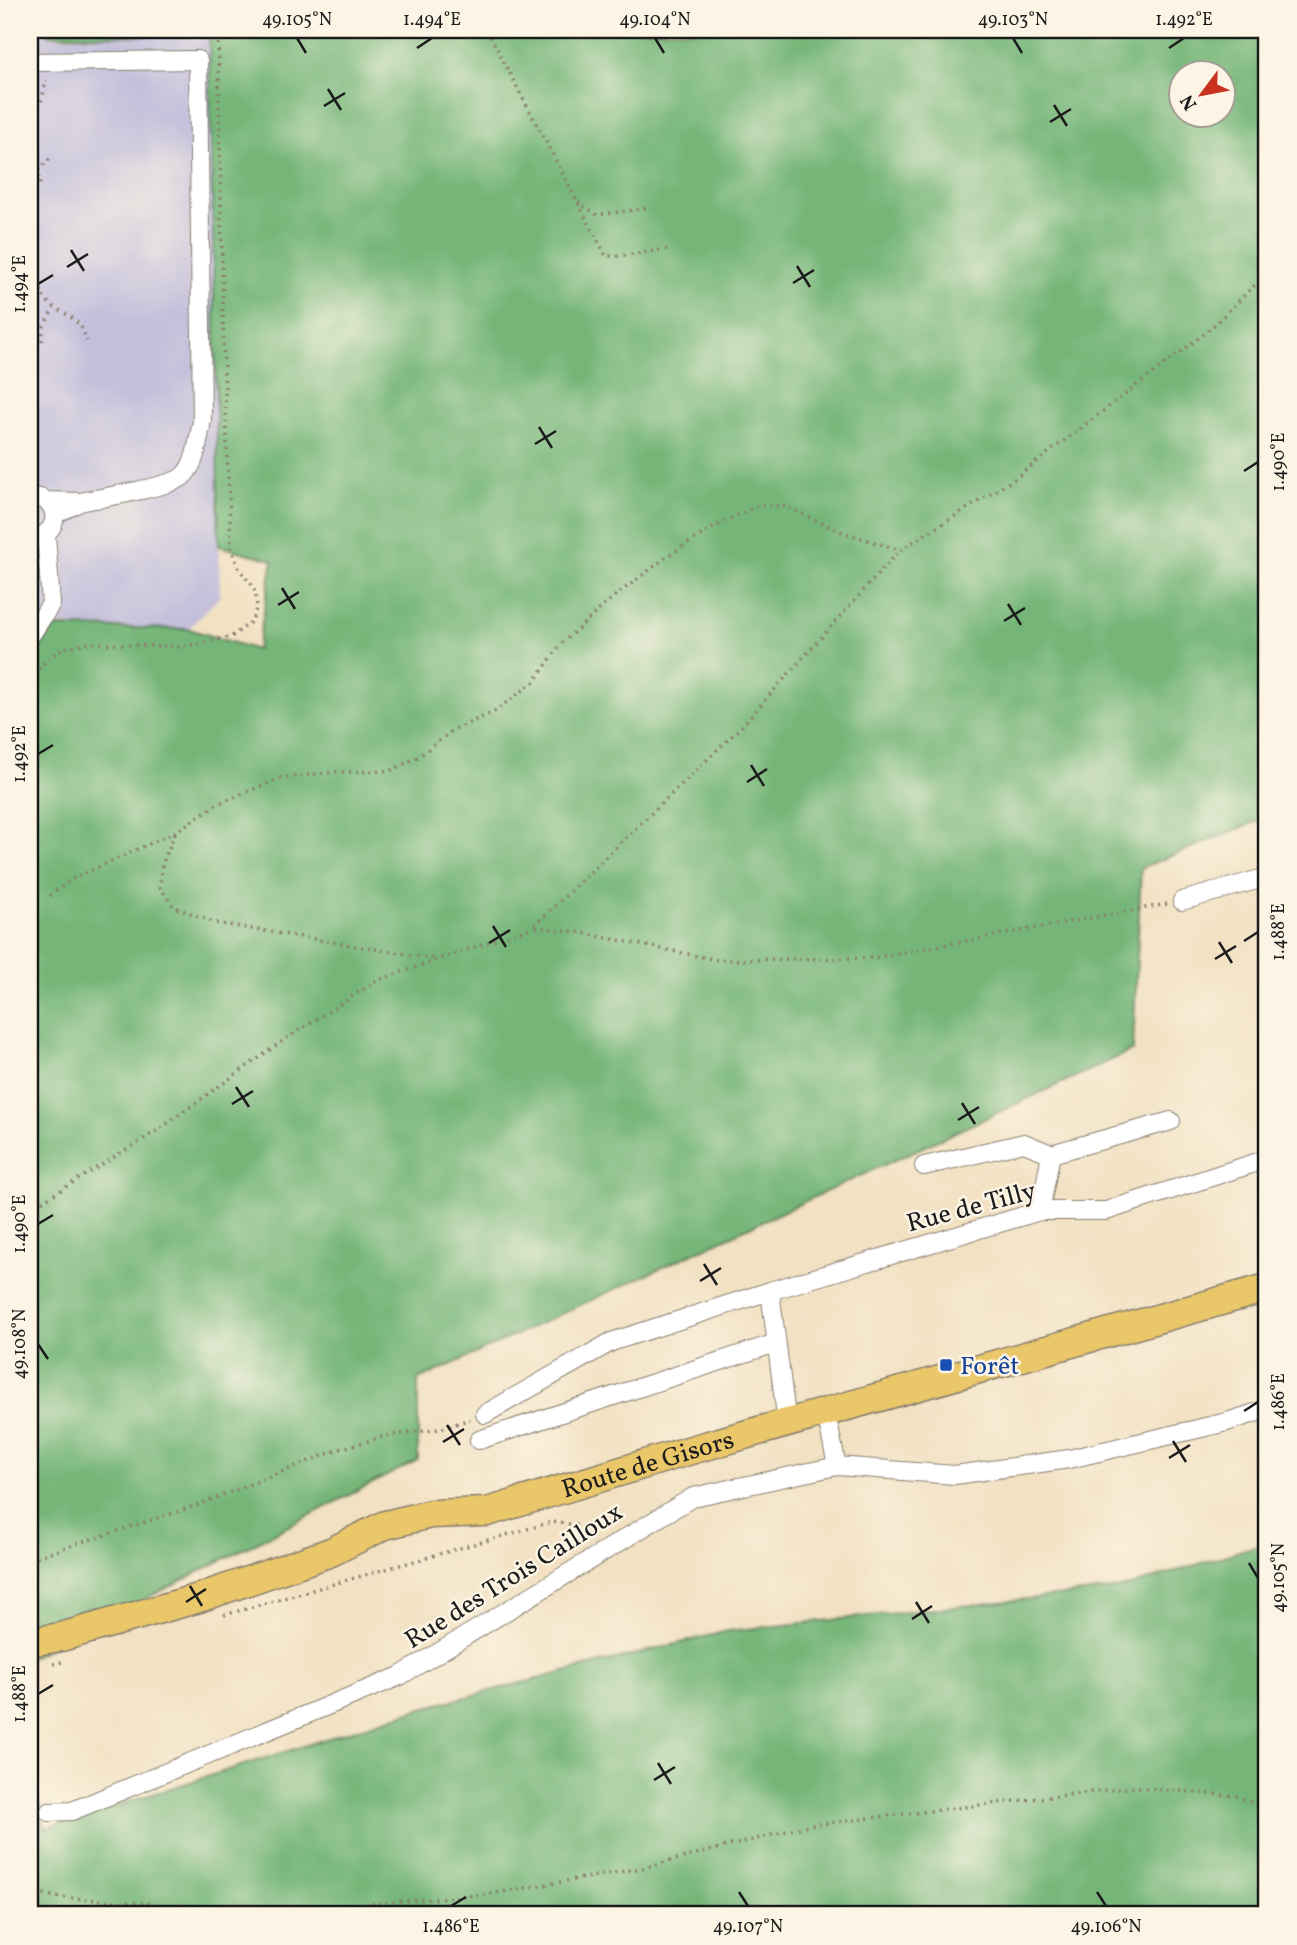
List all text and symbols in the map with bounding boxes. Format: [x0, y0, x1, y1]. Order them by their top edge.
text: 49.105°N [262, 8, 332, 33]
text: 1.494°E [403, 8, 461, 33]
text: 49.104°N [619, 8, 691, 33]
text: 49.103°N [978, 8, 1048, 33]
text: 1.492°E [1155, 8, 1213, 33]
north arrow [1168, 60, 1238, 130]
text: N [1174, 89, 1204, 115]
text: 1.494°E [8, 255, 33, 313]
text: 1.490°E [1267, 432, 1292, 492]
text: 1.492°E [8, 725, 33, 783]
text: 1.488°E [1267, 903, 1292, 961]
street label: Rue de Tilly [903, 1173, 1040, 1242]
text: 1.490°E [8, 1194, 33, 1254]
text: 49.108°N [8, 1309, 33, 1379]
place label: Forêt [960, 1349, 1019, 1385]
marker: Forêt [938, 1357, 954, 1373]
text: 1.486°E [1267, 1373, 1292, 1431]
street label: Route de Gisors [558, 1423, 738, 1508]
street label: Rue des Trois Cailloux [398, 1495, 630, 1658]
text: 49.105°N [1267, 1543, 1292, 1613]
text: 1.488°E [8, 1665, 33, 1723]
text: 1.486°E [422, 1915, 480, 1940]
text: 49.107°N [713, 1915, 783, 1940]
text: 49.106°N [1070, 1915, 1142, 1940]

